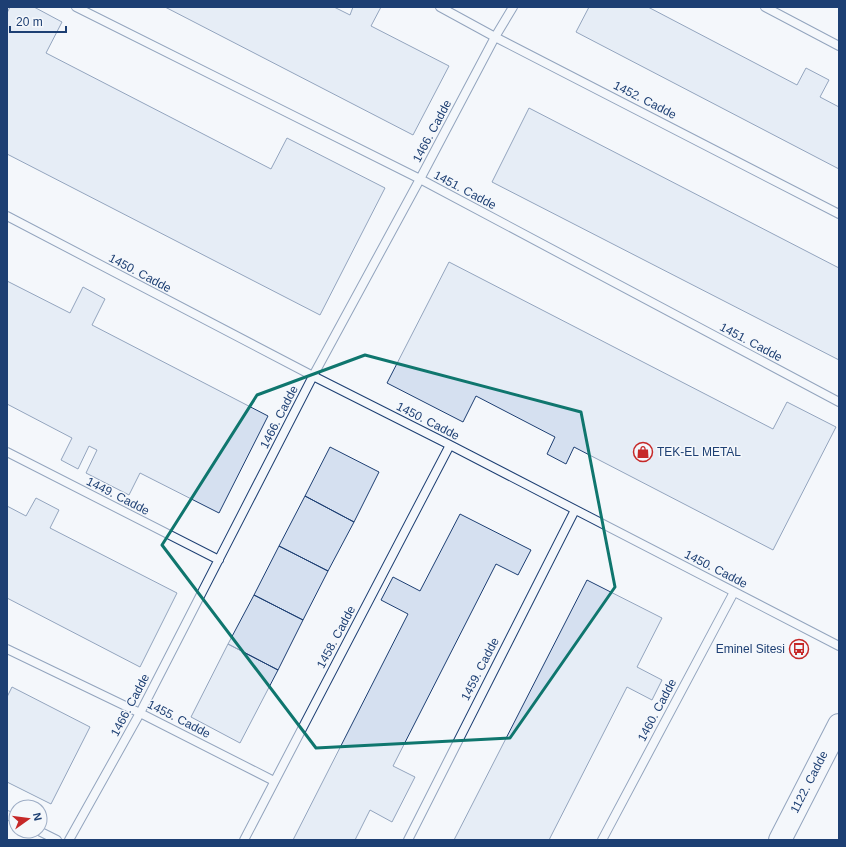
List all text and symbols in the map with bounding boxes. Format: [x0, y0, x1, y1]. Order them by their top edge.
scale bar [10, 8, 66, 34]
text: 20 m [16, 15, 43, 29]
street label: 1452. Cadde [611, 78, 679, 122]
street label: 1466. Cadde [410, 97, 454, 165]
street label: 1451. Cadde [431, 168, 499, 212]
street label: 1450. Cadde [106, 251, 174, 295]
street label: 1451. Cadde [717, 320, 785, 364]
street label: 1466. Cadde [257, 383, 301, 451]
street label: 1450. Cadde [394, 399, 462, 443]
shop icon: TEK-EL METAL [632, 441, 654, 463]
place label: TEK-EL METAL [657, 445, 741, 459]
street label: 1449. Cadde [84, 474, 152, 518]
street label: 1450. Cadde [682, 547, 750, 591]
street label: 1458. Cadde [314, 603, 358, 671]
street label: 1459. Cadde [458, 635, 502, 703]
bus stop icon: Eminel Sitesi [788, 638, 810, 660]
place label: Eminel Sitesi [716, 642, 785, 656]
street label: 1466. Cadde [108, 671, 152, 739]
street label: 1460. Cadde [635, 676, 679, 744]
street label: 1455. Cadde [145, 697, 213, 741]
street label: 1122. Cadde [787, 748, 831, 815]
north arrow [8, 799, 48, 839]
text: N [31, 811, 44, 822]

